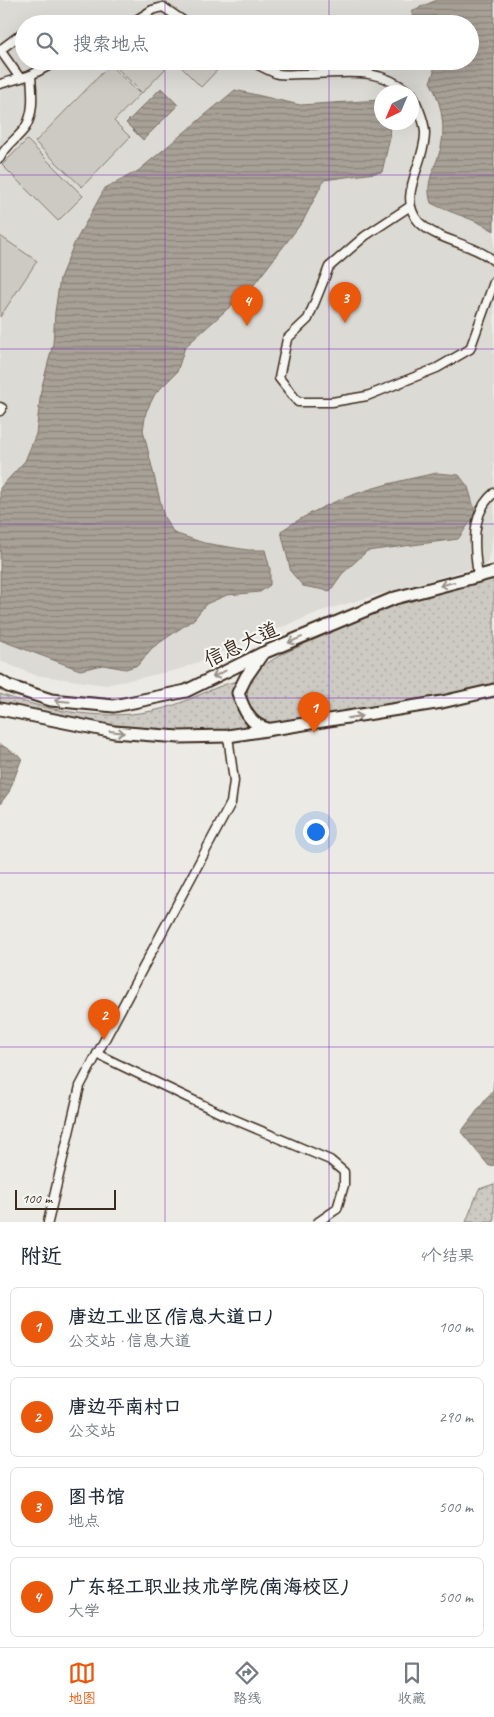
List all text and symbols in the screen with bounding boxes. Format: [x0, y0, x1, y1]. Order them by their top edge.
search box [15, 15, 479, 70]
icon: search [33, 29, 61, 57]
text: 搜索地点 [73, 32, 149, 56]
north arrow [374, 85, 419, 130]
pin: 3 [329, 282, 361, 323]
pin: 4 [231, 285, 263, 326]
one-way arrow [439, 580, 455, 589]
street label: 信息大道 [200, 616, 283, 673]
one-way arrow [287, 636, 303, 645]
one-way arrow [212, 670, 227, 679]
pin: 1 [298, 692, 330, 733]
one-way arrow [55, 696, 71, 706]
one-way arrow [346, 711, 362, 721]
one-way arrow [108, 727, 124, 737]
your location [303, 819, 329, 845]
pin: 2 [88, 999, 120, 1040]
scale bar [15, 1187, 116, 1210]
text: 100 m [22, 1190, 52, 1207]
text: 附近 [20, 1243, 62, 1269]
text: 4个结果 [419, 1246, 474, 1266]
text: 唐边工业区(信息大道口) [68, 1305, 271, 1329]
text: 1 [33, 1317, 41, 1337]
text: 100 m [439, 1317, 473, 1337]
text: 公交站 · 信息大道 [68, 1331, 191, 1351]
text: 唐边平南村口 [68, 1395, 182, 1419]
text: 2 [33, 1407, 41, 1427]
text: 290 m [439, 1407, 473, 1427]
text: 公交站 [68, 1421, 116, 1441]
text: 图书馆 [68, 1485, 125, 1509]
text: 3 [33, 1497, 41, 1517]
text: 500 m [439, 1497, 473, 1517]
text: 地点 [68, 1511, 100, 1531]
text: 广东轻工职业技术学院(南海校区) [68, 1575, 347, 1599]
text: 4 [33, 1587, 41, 1607]
text: 500 m [439, 1587, 473, 1607]
text: 大学 [68, 1601, 100, 1621]
tab: 地图 [68, 1659, 96, 1707]
tab: 路线 [233, 1659, 261, 1707]
tab: 收藏 [398, 1659, 426, 1707]

